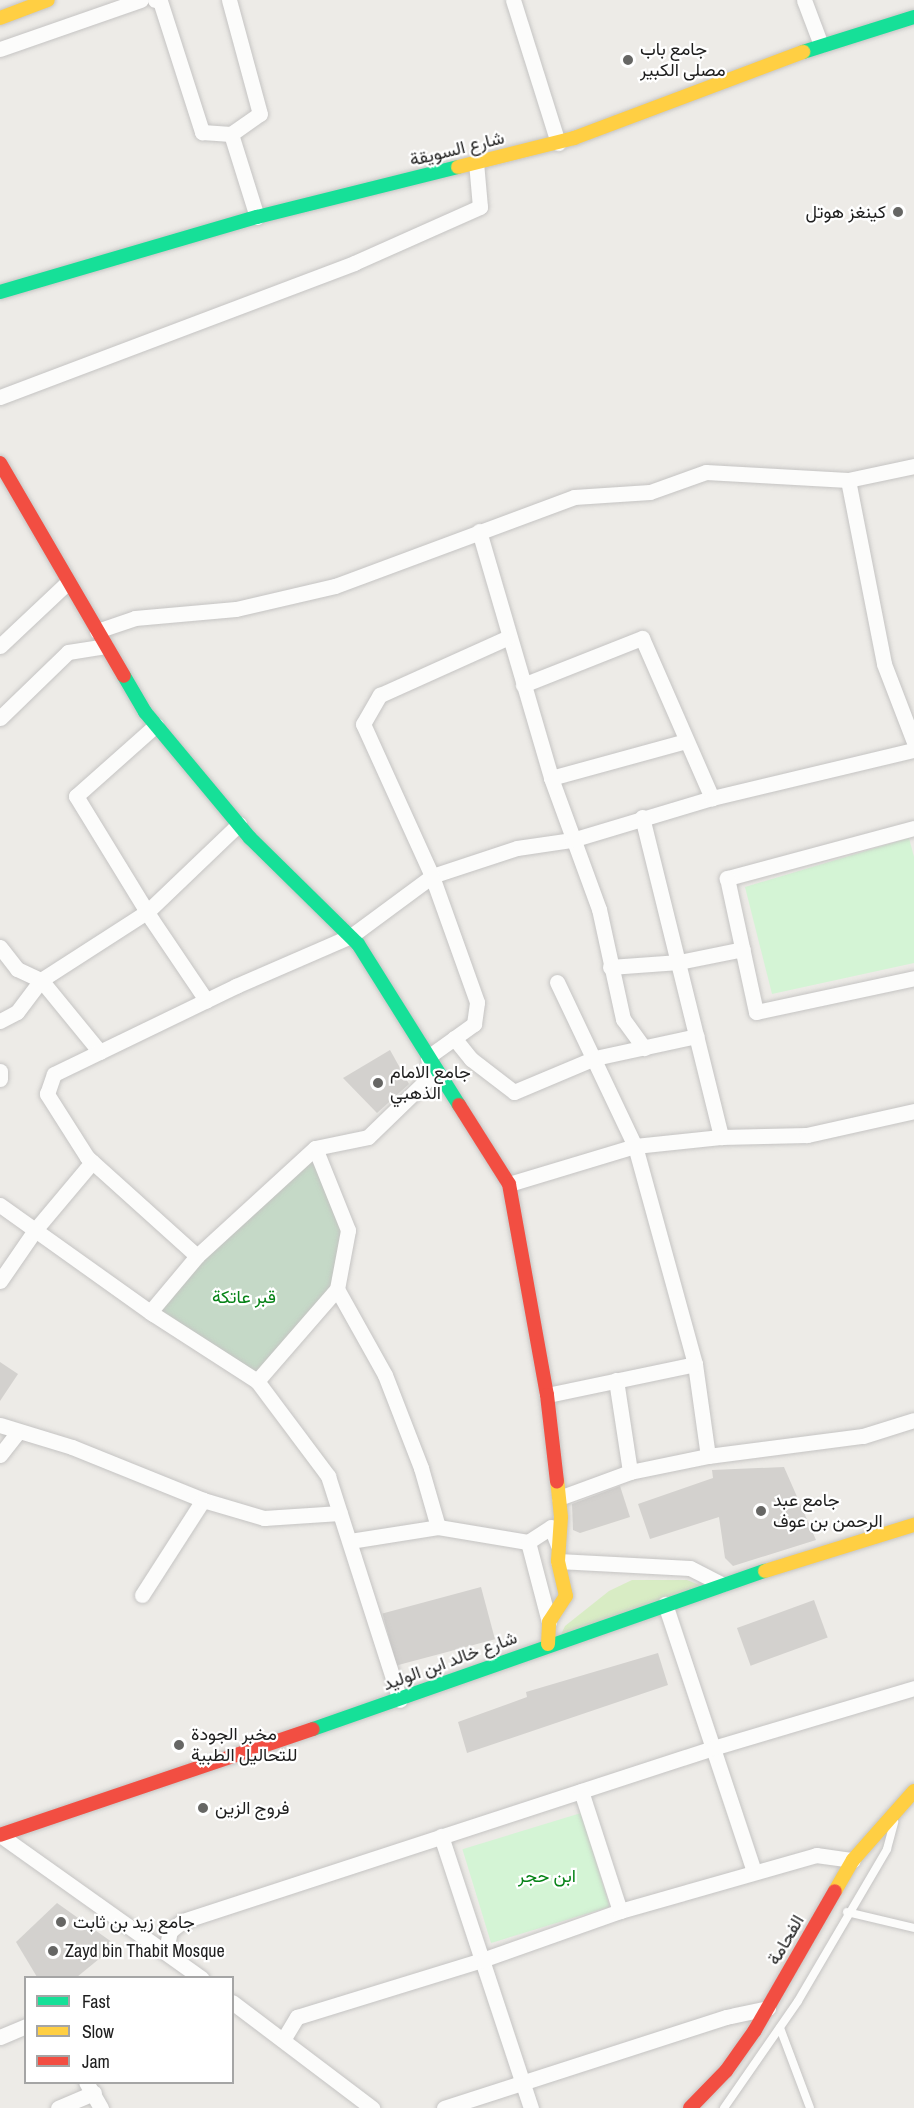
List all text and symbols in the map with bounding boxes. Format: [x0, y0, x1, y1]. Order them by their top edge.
place label: جامع باب مصلى الكبير [640, 39, 725, 82]
marker: جامع باب مصلى الكبير [621, 53, 635, 67]
street label: شارع السويقة [407, 127, 507, 171]
place label: كينغز هوتل [806, 201, 886, 223]
marker: كينغز هوتل [891, 205, 905, 219]
place label: جامع الامام الذهبي [390, 1062, 471, 1104]
marker: جامع الامام الذهبي [371, 1076, 385, 1090]
park label: قبر عاتكة [212, 1286, 276, 1308]
place label: جامع عبد الرحمن بن عوف [773, 1490, 883, 1532]
marker: جامع عبد الرحمن بن عوف [754, 1504, 768, 1518]
street label: شارع خالد ابن الوليد [380, 1627, 520, 1695]
place label: مخبر الجودة للتحاليل الطبية [191, 1724, 297, 1766]
marker: مخبر الجودة للتحاليل الطبية [172, 1738, 186, 1752]
place label: فروج الزين [215, 1797, 290, 1819]
marker: فروج الزين [196, 1801, 210, 1815]
park label: ابن حجر [518, 1865, 576, 1887]
place label: جامع زيد بن ثابت [73, 1911, 195, 1933]
street label: الفحامة [763, 1911, 809, 1969]
marker: جامع زيد بن ثابت [54, 1915, 68, 1929]
place label: Zayd bin Thabit Mosque [65, 1940, 225, 1962]
marker: Zayd bin Thabit Mosque [46, 1944, 60, 1958]
legend [24, 1976, 234, 2084]
text: Fast [82, 1989, 110, 2014]
text: Slow [82, 2019, 114, 2044]
text: Jam [82, 2049, 110, 2074]

